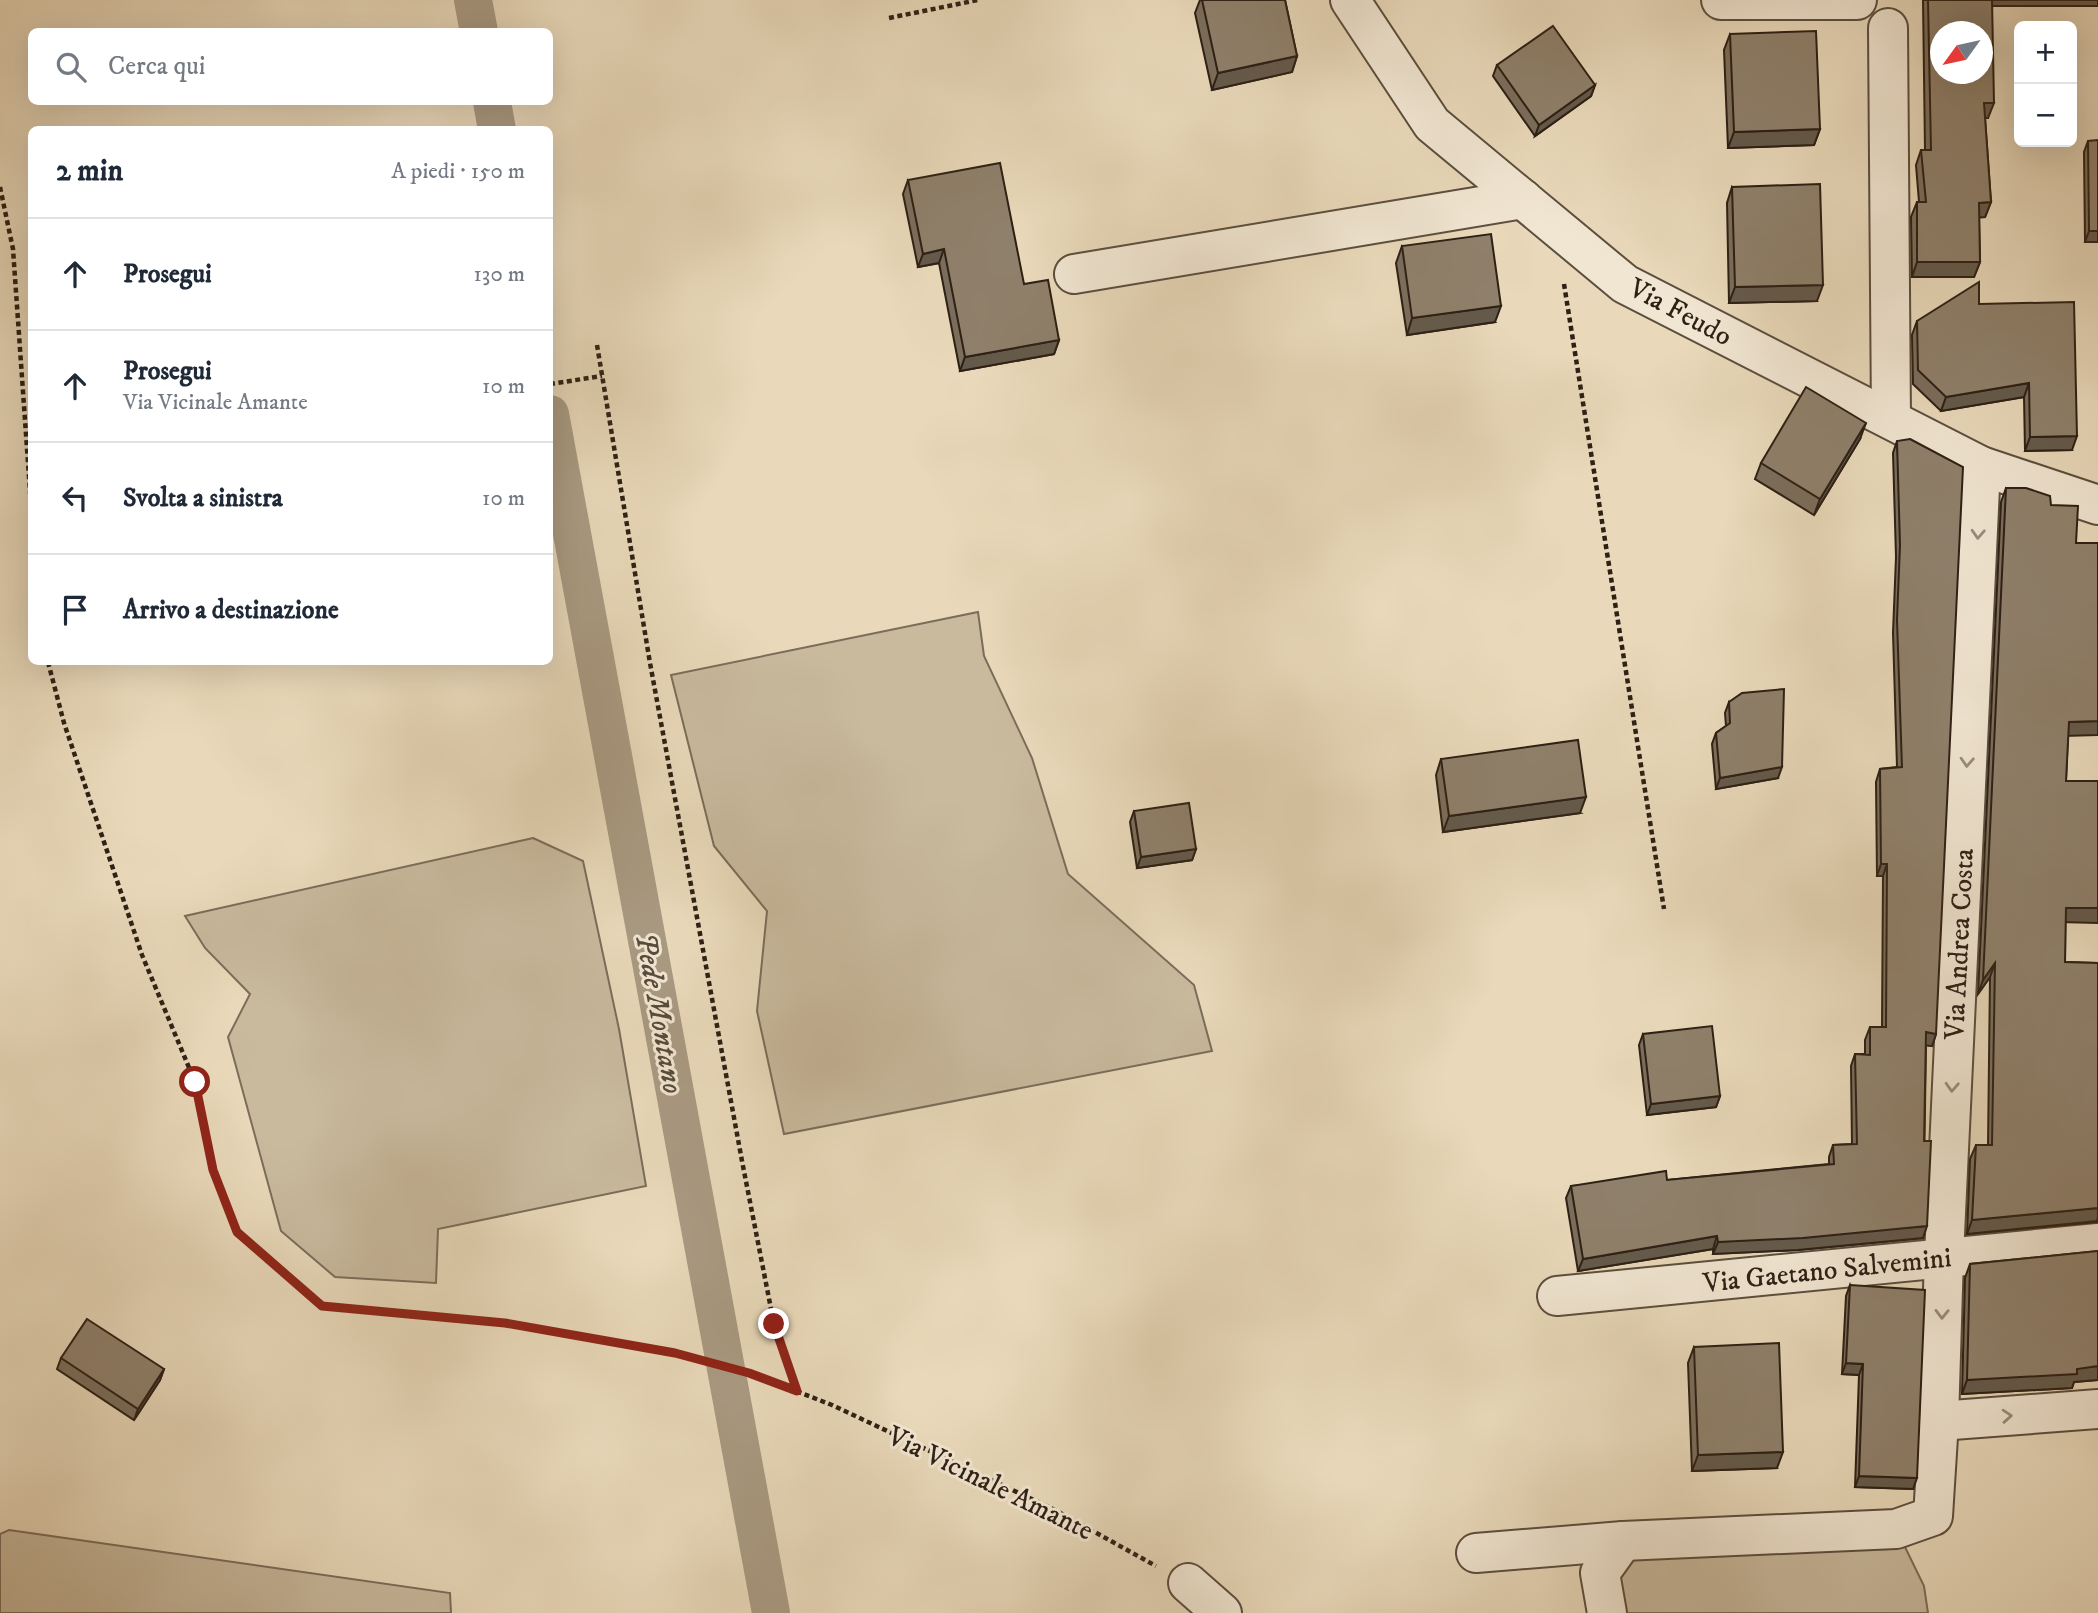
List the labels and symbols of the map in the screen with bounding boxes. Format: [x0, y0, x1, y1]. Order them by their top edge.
north arrow [1930, 21, 1993, 84]
street label: Via Feudo [1622, 270, 1738, 354]
one-way arrow [1970, 529, 1985, 540]
one-way arrow [1959, 756, 1974, 767]
street label: Via Andrea Costa [1937, 848, 1982, 1042]
water label: Pede Montano [626, 930, 691, 1097]
route start [179, 1066, 210, 1097]
one-way arrow [1944, 1081, 1959, 1092]
street label: Via Gaetano Salvemini [1700, 1240, 1953, 1301]
route end [758, 1308, 789, 1339]
one-way arrow [1934, 1309, 1950, 1320]
one-way arrow [2002, 1409, 2013, 1424]
street label: Via Vicinale Amante [881, 1418, 1099, 1548]

